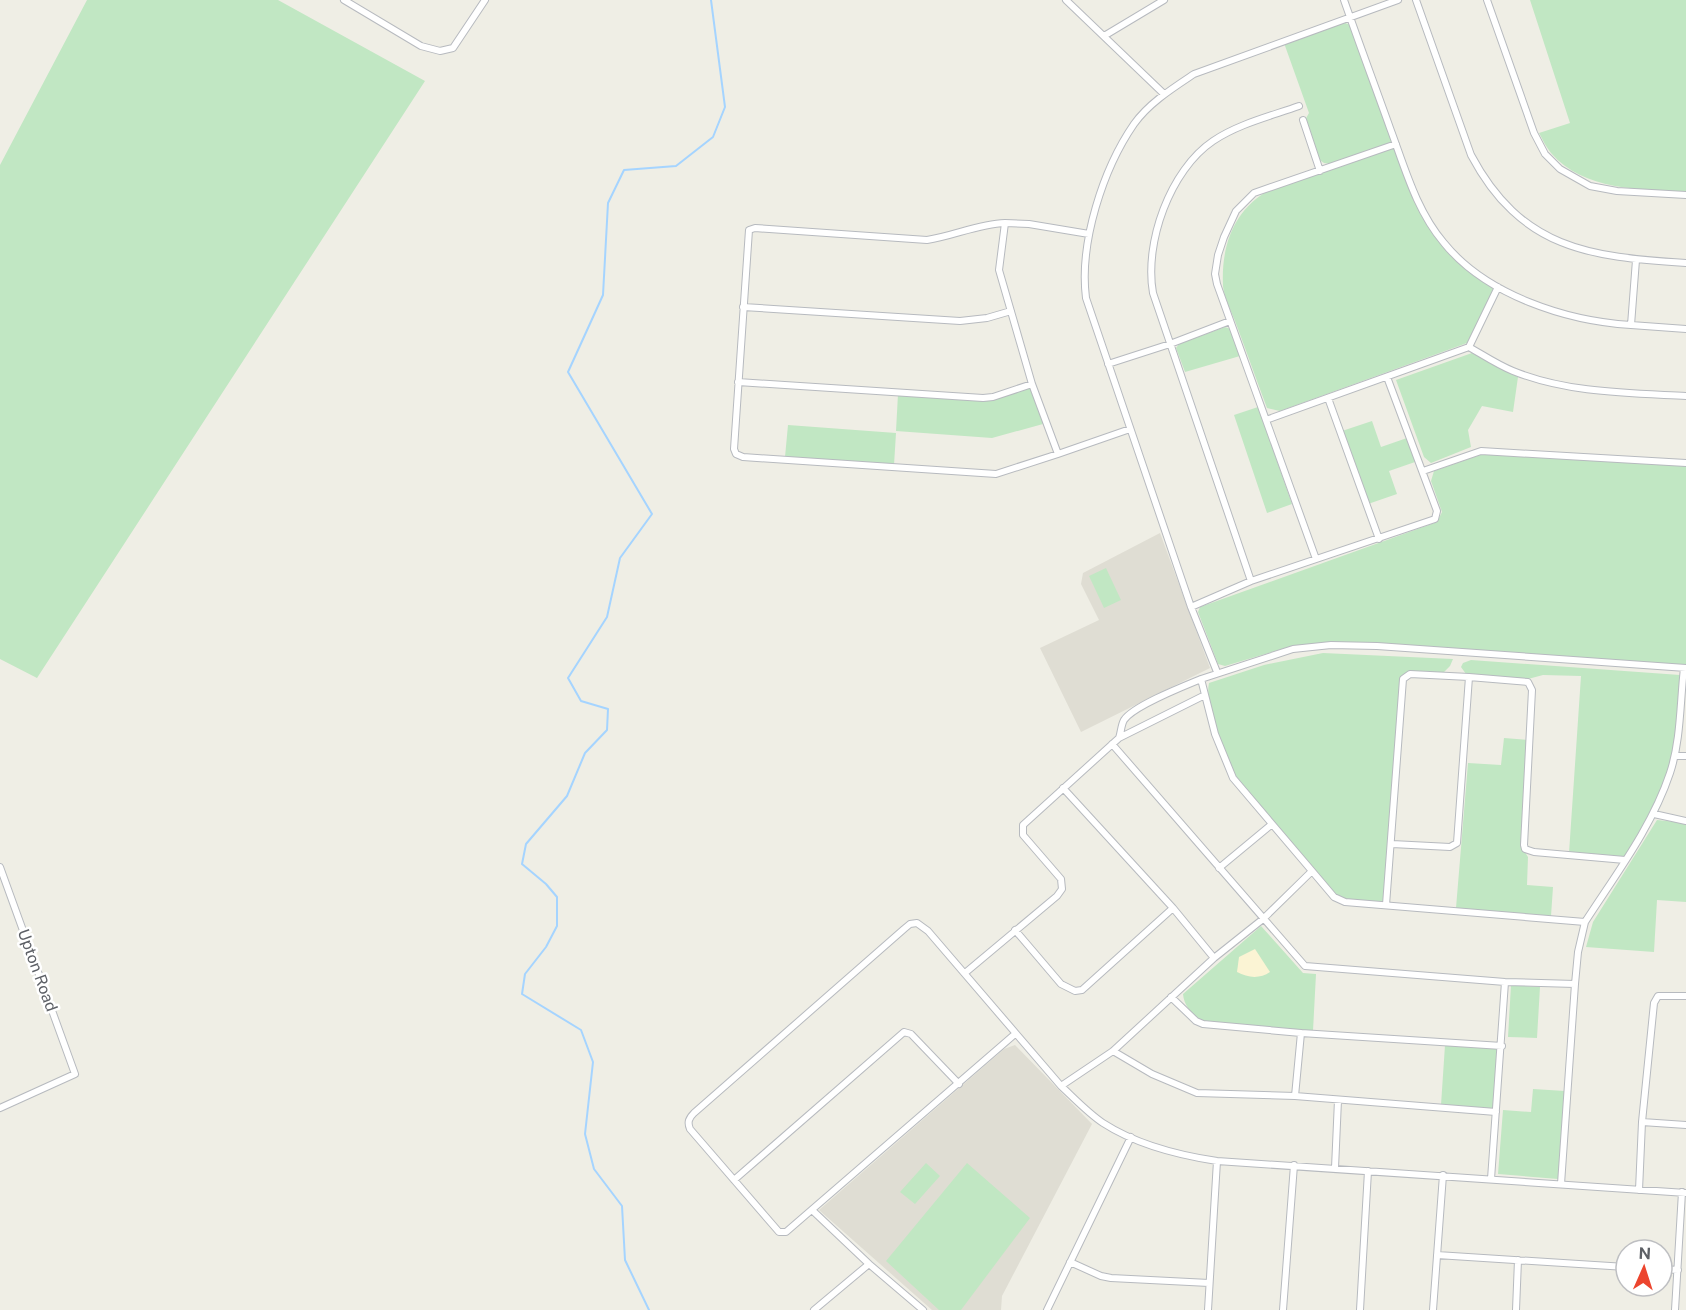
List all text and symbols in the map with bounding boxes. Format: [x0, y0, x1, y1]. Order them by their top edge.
street label: Upton Road [14, 926, 61, 1014]
north arrow [1614, 1238, 1674, 1298]
text: N [1638, 1244, 1652, 1263]

